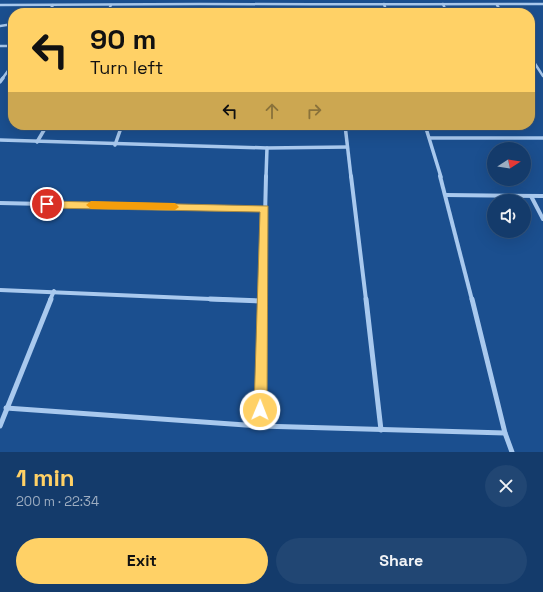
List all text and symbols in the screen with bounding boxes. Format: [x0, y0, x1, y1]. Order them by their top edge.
text: 90 m [90, 21, 156, 57]
icon: left [24, 24, 76, 76]
text: Turn left [90, 56, 163, 79]
icon: left [219, 100, 241, 122]
icon: ahead [261, 100, 283, 122]
icon: right [303, 100, 325, 122]
north arrow [487, 142, 531, 186]
map controls [487, 142, 531, 238]
pin [30, 187, 64, 221]
icon: arrive [36, 193, 58, 215]
button: sound [487, 194, 531, 238]
position arrow [239, 389, 281, 431]
text: 1 min [16, 462, 75, 493]
button: close [485, 465, 527, 507]
text: 200 m · 22:34 [16, 493, 99, 510]
button: Exit [16, 538, 268, 584]
button: Share [276, 538, 527, 584]

